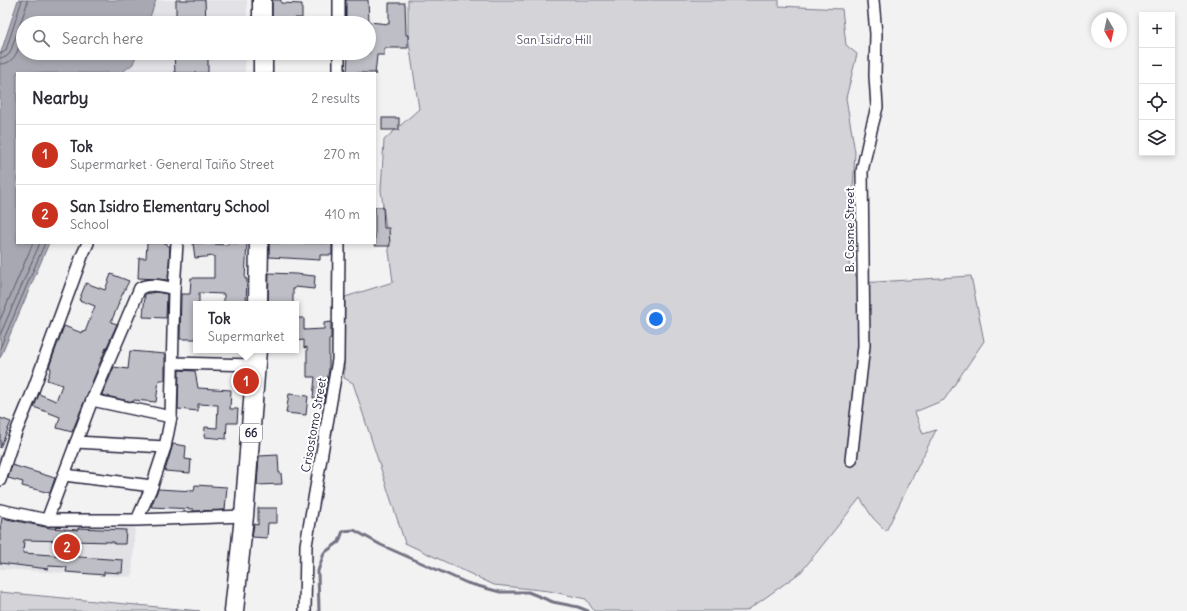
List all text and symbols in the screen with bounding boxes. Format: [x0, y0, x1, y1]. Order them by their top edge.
north arrow [1091, 12, 1127, 48]
map controls [1139, 12, 1175, 156]
button: + [1139, 12, 1175, 48]
search box [16, 16, 376, 60]
icon: search [30, 27, 52, 49]
text: Search here [62, 29, 143, 48]
park label: San Isidro Hill [517, 32, 591, 47]
button: − [1139, 48, 1175, 84]
button: locate [1139, 84, 1175, 120]
text: Nearby [32, 87, 88, 109]
text: 2 results [311, 90, 360, 107]
button: layers [1139, 120, 1175, 156]
text: Tok [70, 137, 93, 156]
text: 1 [42, 146, 48, 163]
text: 270 m [323, 146, 360, 163]
text: Supermarket · General Taiño Street [70, 156, 274, 173]
street label: B. Cosme Street [842, 187, 857, 273]
text: San Isidro Elementary School [70, 197, 269, 216]
text: 2 [41, 206, 49, 223]
text: 410 m [324, 206, 360, 223]
text: School [70, 216, 109, 233]
popup [193, 301, 299, 353]
text: Tok [208, 309, 231, 328]
your location [646, 309, 666, 329]
text: Supermarket [208, 328, 284, 345]
pin: 1 [233, 366, 259, 396]
street label: Crisostomo Street [298, 376, 329, 473]
road number: 66 [240, 424, 262, 442]
pin: 2 [54, 532, 80, 562]

